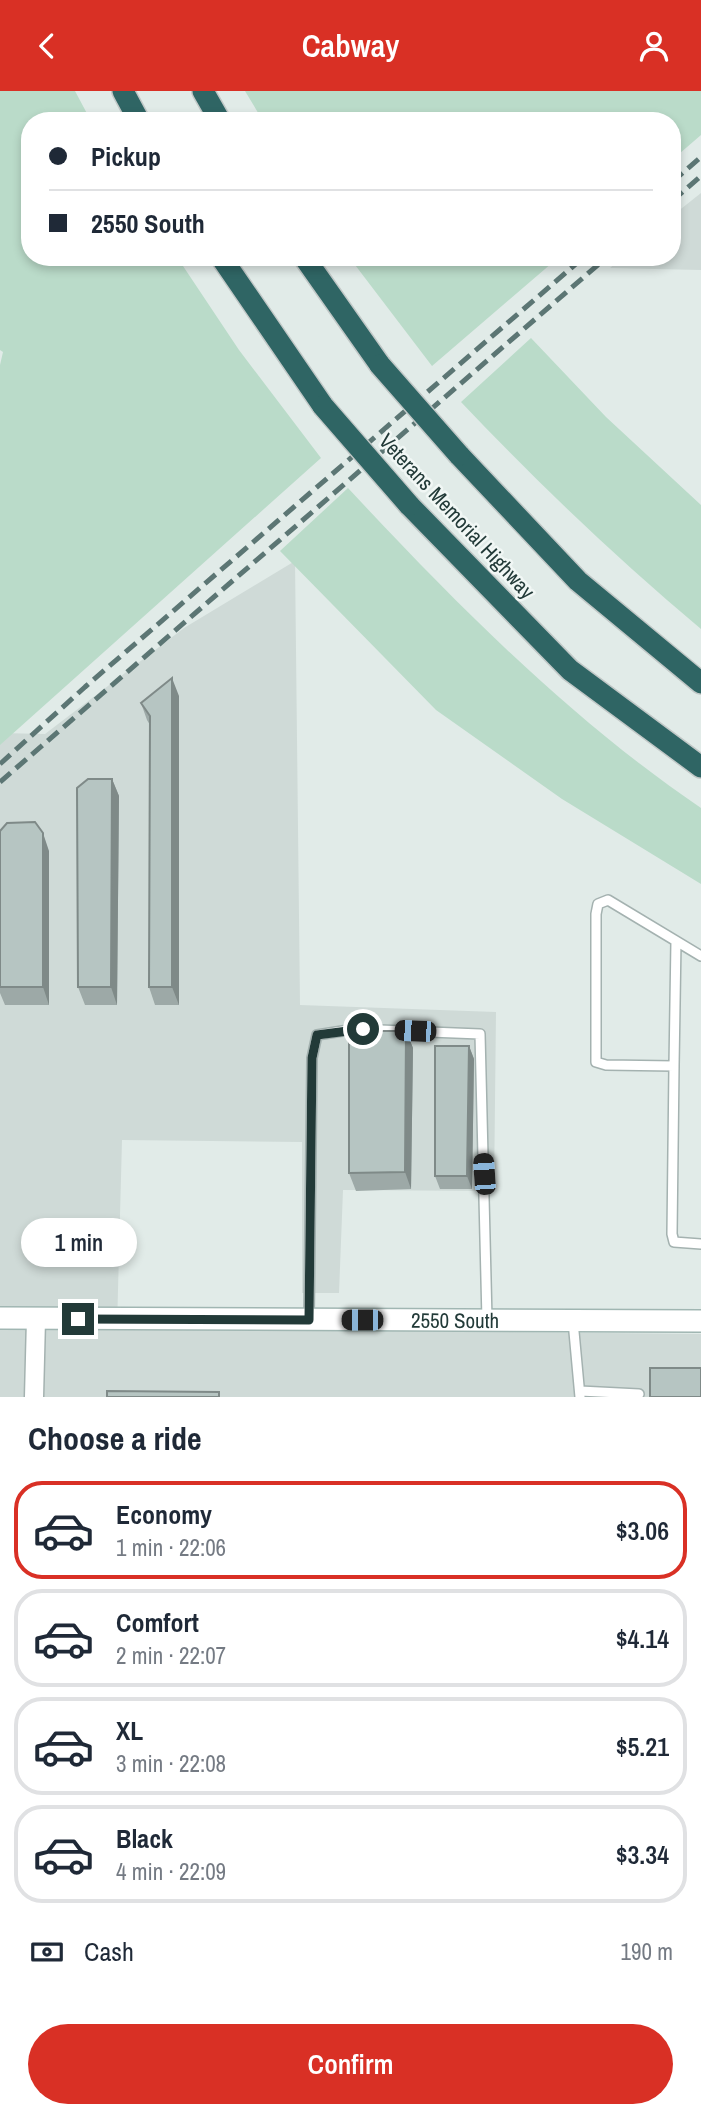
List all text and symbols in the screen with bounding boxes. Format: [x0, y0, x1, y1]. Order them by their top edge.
text: Cabway [302, 24, 399, 67]
icon: back [28, 27, 66, 65]
icon: person [635, 27, 673, 65]
text: Pickup [91, 139, 161, 174]
text: 2550 South [91, 206, 205, 241]
street label: Veterans Memorial Highway [373, 427, 542, 605]
route start [347, 1013, 379, 1045]
car [394, 1020, 437, 1042]
car [473, 1152, 496, 1196]
callout: 1 min [20, 1217, 136, 1267]
text: 1 min [55, 1227, 103, 1258]
route end [62, 1303, 94, 1335]
street label: 2550 South [411, 1305, 499, 1335]
car [342, 1310, 384, 1331]
text: Choose a ride [28, 1417, 202, 1460]
text: Economy [116, 1497, 212, 1532]
icon: car [32, 1499, 95, 1562]
text: $3.06 [616, 1513, 669, 1548]
text: 1 min · 22:06 [116, 1532, 226, 1563]
text: Comfort [116, 1605, 199, 1640]
icon: car [32, 1607, 95, 1670]
text: $4.14 [616, 1621, 669, 1656]
text: 2 min · 22:07 [116, 1640, 226, 1671]
text: XL [116, 1713, 143, 1748]
icon: car [32, 1715, 95, 1778]
text: $5.21 [616, 1729, 669, 1764]
text: 3 min · 22:08 [116, 1748, 226, 1779]
text: Black [116, 1821, 173, 1856]
icon: car [32, 1823, 95, 1886]
text: $3.34 [616, 1837, 669, 1872]
text: 4 min · 22:09 [116, 1856, 226, 1887]
icon: cash [28, 1933, 66, 1971]
text: Cash [84, 1934, 134, 1969]
text: 190 m [621, 1936, 673, 1967]
button: Confirm [28, 2024, 673, 2104]

